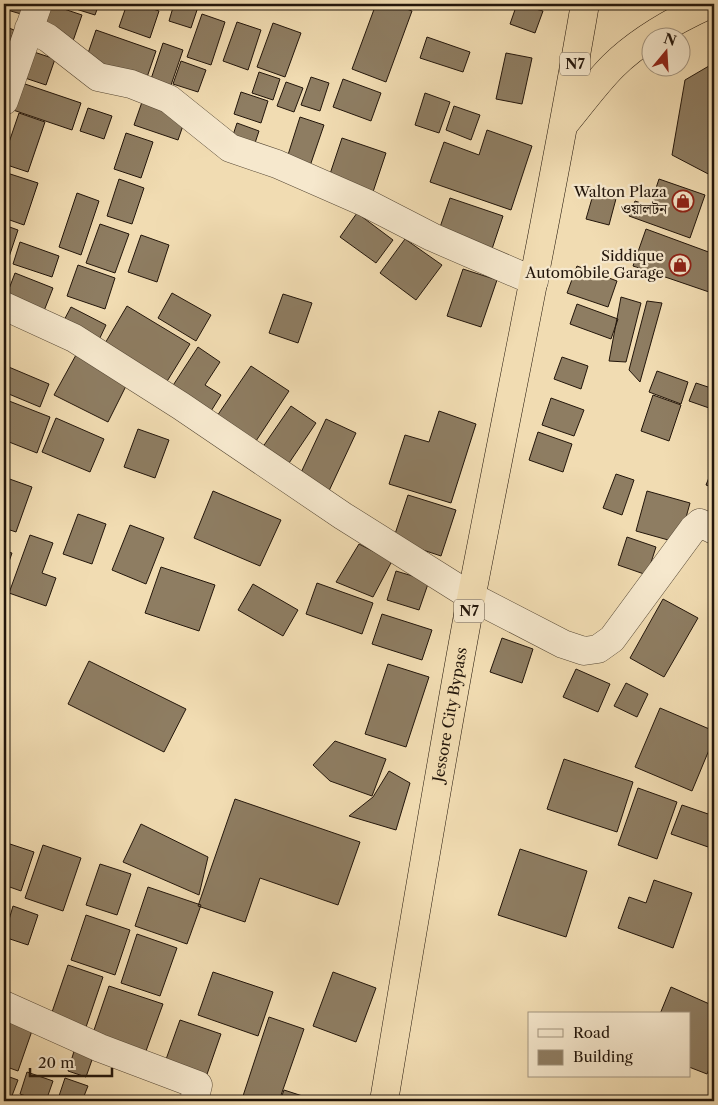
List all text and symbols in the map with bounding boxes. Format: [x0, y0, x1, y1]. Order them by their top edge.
north arrow [640, 28, 690, 78]
text: N [661, 29, 679, 50]
road number: N7 [560, 52, 590, 76]
place label: Walton Plaza ওয়ালটন [573, 182, 668, 218]
shop icon: Walton Plaza ওয়ালটন [671, 189, 695, 213]
place label: Siddique Automobile Garage [524, 246, 664, 282]
shop icon: Siddique Automobile Garage [668, 253, 692, 277]
road number: N7 [454, 600, 484, 622]
street label: Jessore City Bypass [428, 646, 471, 785]
legend [528, 1012, 690, 1078]
text: Road [573, 1023, 610, 1042]
scale bar [30, 1045, 112, 1077]
text: Building [573, 1047, 633, 1066]
text: 20 m [38, 1053, 74, 1072]

